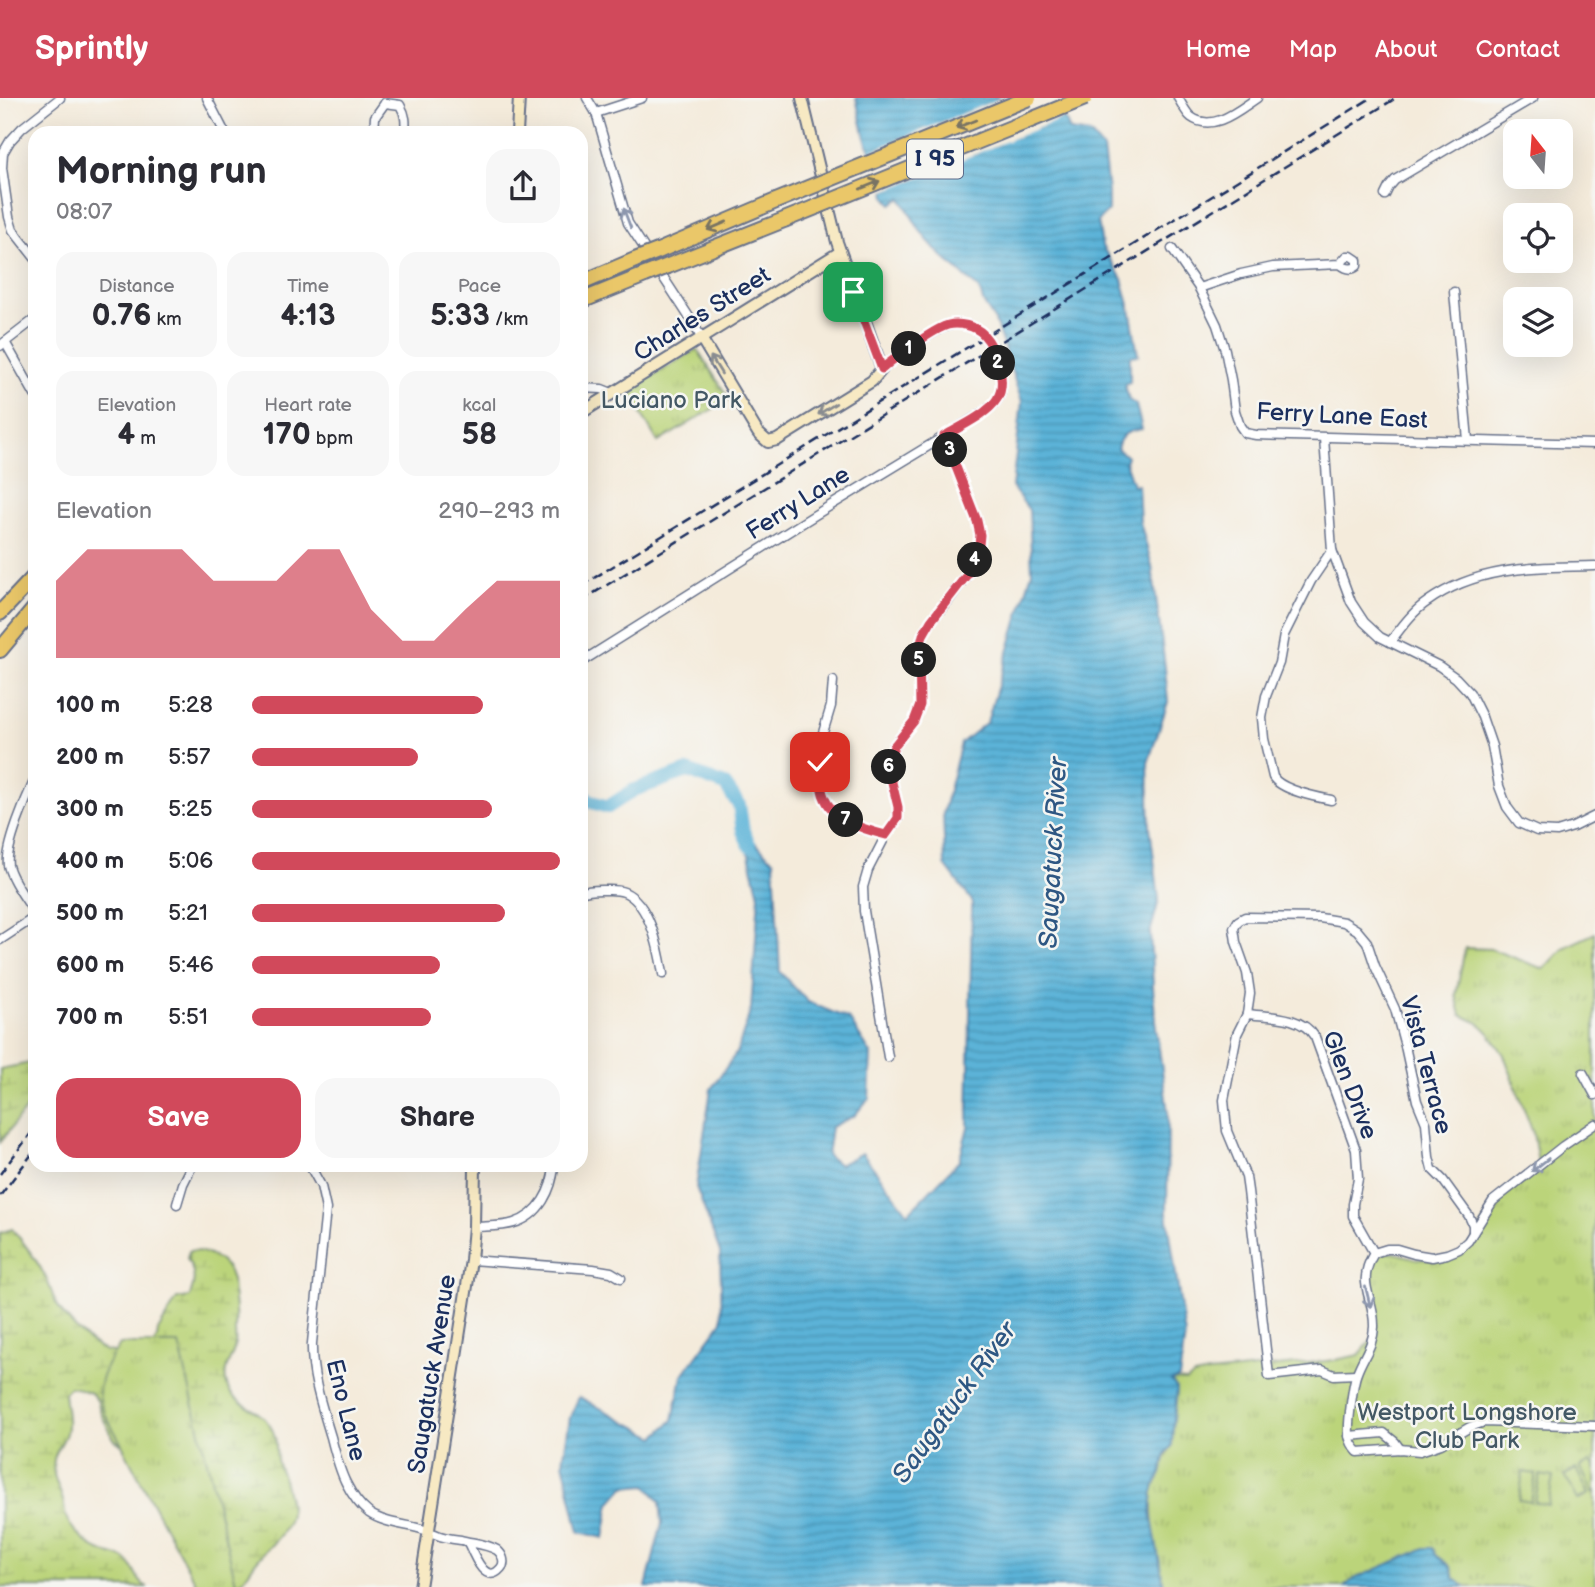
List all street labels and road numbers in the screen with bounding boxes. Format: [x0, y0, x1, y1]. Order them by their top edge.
road number: I 95 [907, 139, 963, 178]
street label: Charles Street [628, 260, 776, 368]
street label: Ferry Lane East [1256, 397, 1429, 435]
street label: Ferry Lane [741, 460, 855, 546]
street label: Vista Terrace [1394, 993, 1458, 1137]
street label: Glen Drive [1316, 1027, 1384, 1143]
street label: Saugatuck Avenue [402, 1272, 462, 1476]
street label: Eno Lane [319, 1356, 373, 1464]

